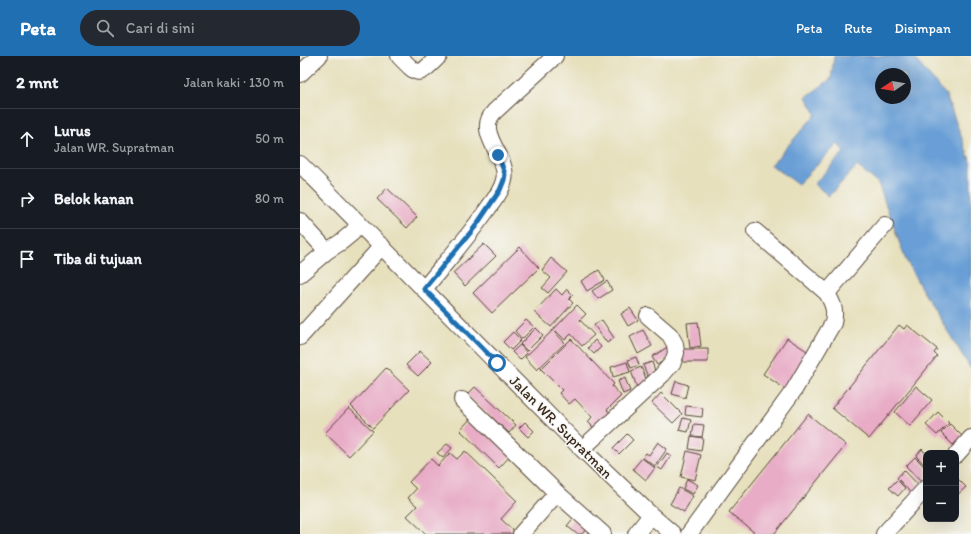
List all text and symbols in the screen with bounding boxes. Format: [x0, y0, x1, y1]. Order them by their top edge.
search box [80, 10, 360, 46]
text: Peta [20, 17, 56, 40]
icon: search [94, 17, 116, 39]
text: Cari di sini [126, 19, 195, 37]
text: Peta [796, 20, 822, 37]
text: Rute [844, 20, 872, 37]
text: Disimpan [894, 20, 951, 37]
north arrow [875, 68, 911, 104]
text: 2 mnt [16, 72, 59, 92]
text: Jalan kaki · 130 m [184, 75, 284, 90]
text: Lurus [54, 122, 91, 140]
icon: ahead [16, 128, 38, 150]
text: 50 m [255, 131, 284, 146]
text: Jalan WR. Supratman [54, 140, 174, 155]
route end [489, 146, 507, 164]
icon: right [16, 188, 38, 210]
text: Belok kanan [54, 190, 134, 208]
text: 80 m [255, 191, 284, 206]
icon: arrive [16, 248, 38, 270]
text: Tiba di tujuan [54, 250, 142, 268]
route start [488, 354, 506, 372]
street label: Jalan WR. Supratman [506, 372, 616, 482]
map controls [923, 450, 959, 522]
button: + [923, 450, 959, 486]
button: − [923, 486, 959, 522]

